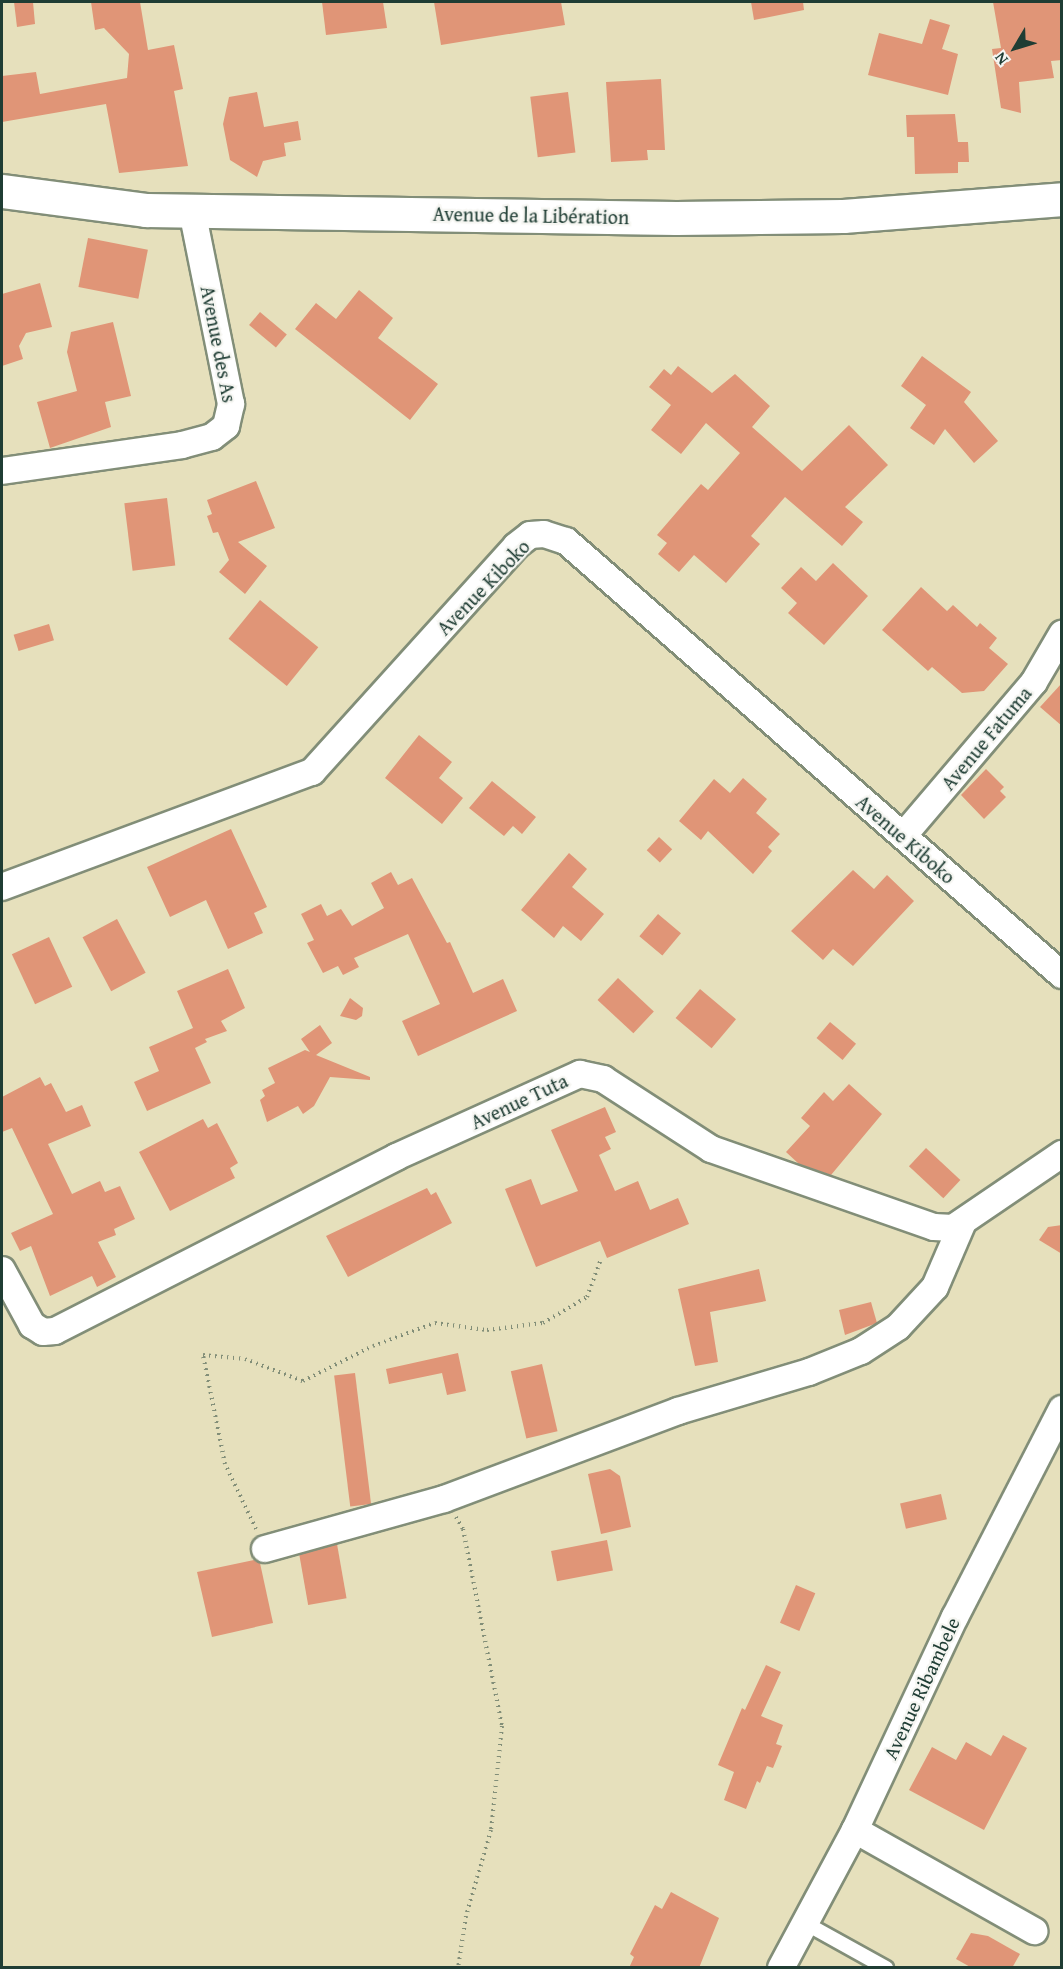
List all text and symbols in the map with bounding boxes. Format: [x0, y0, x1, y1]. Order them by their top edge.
north arrow [985, 18, 1045, 78]
text: N [988, 47, 1014, 71]
street label: Avenue de la Libération [433, 201, 629, 229]
street label: Avenue des As [196, 284, 242, 404]
street label: Avenue Kiboko [431, 534, 535, 640]
street label: Avenue Fatuma [936, 681, 1036, 795]
street label: Avenue Kiboko [851, 789, 961, 889]
street label: Avenue Tuta [467, 1068, 571, 1134]
street label: Avenue Ribambele [878, 1613, 964, 1763]

